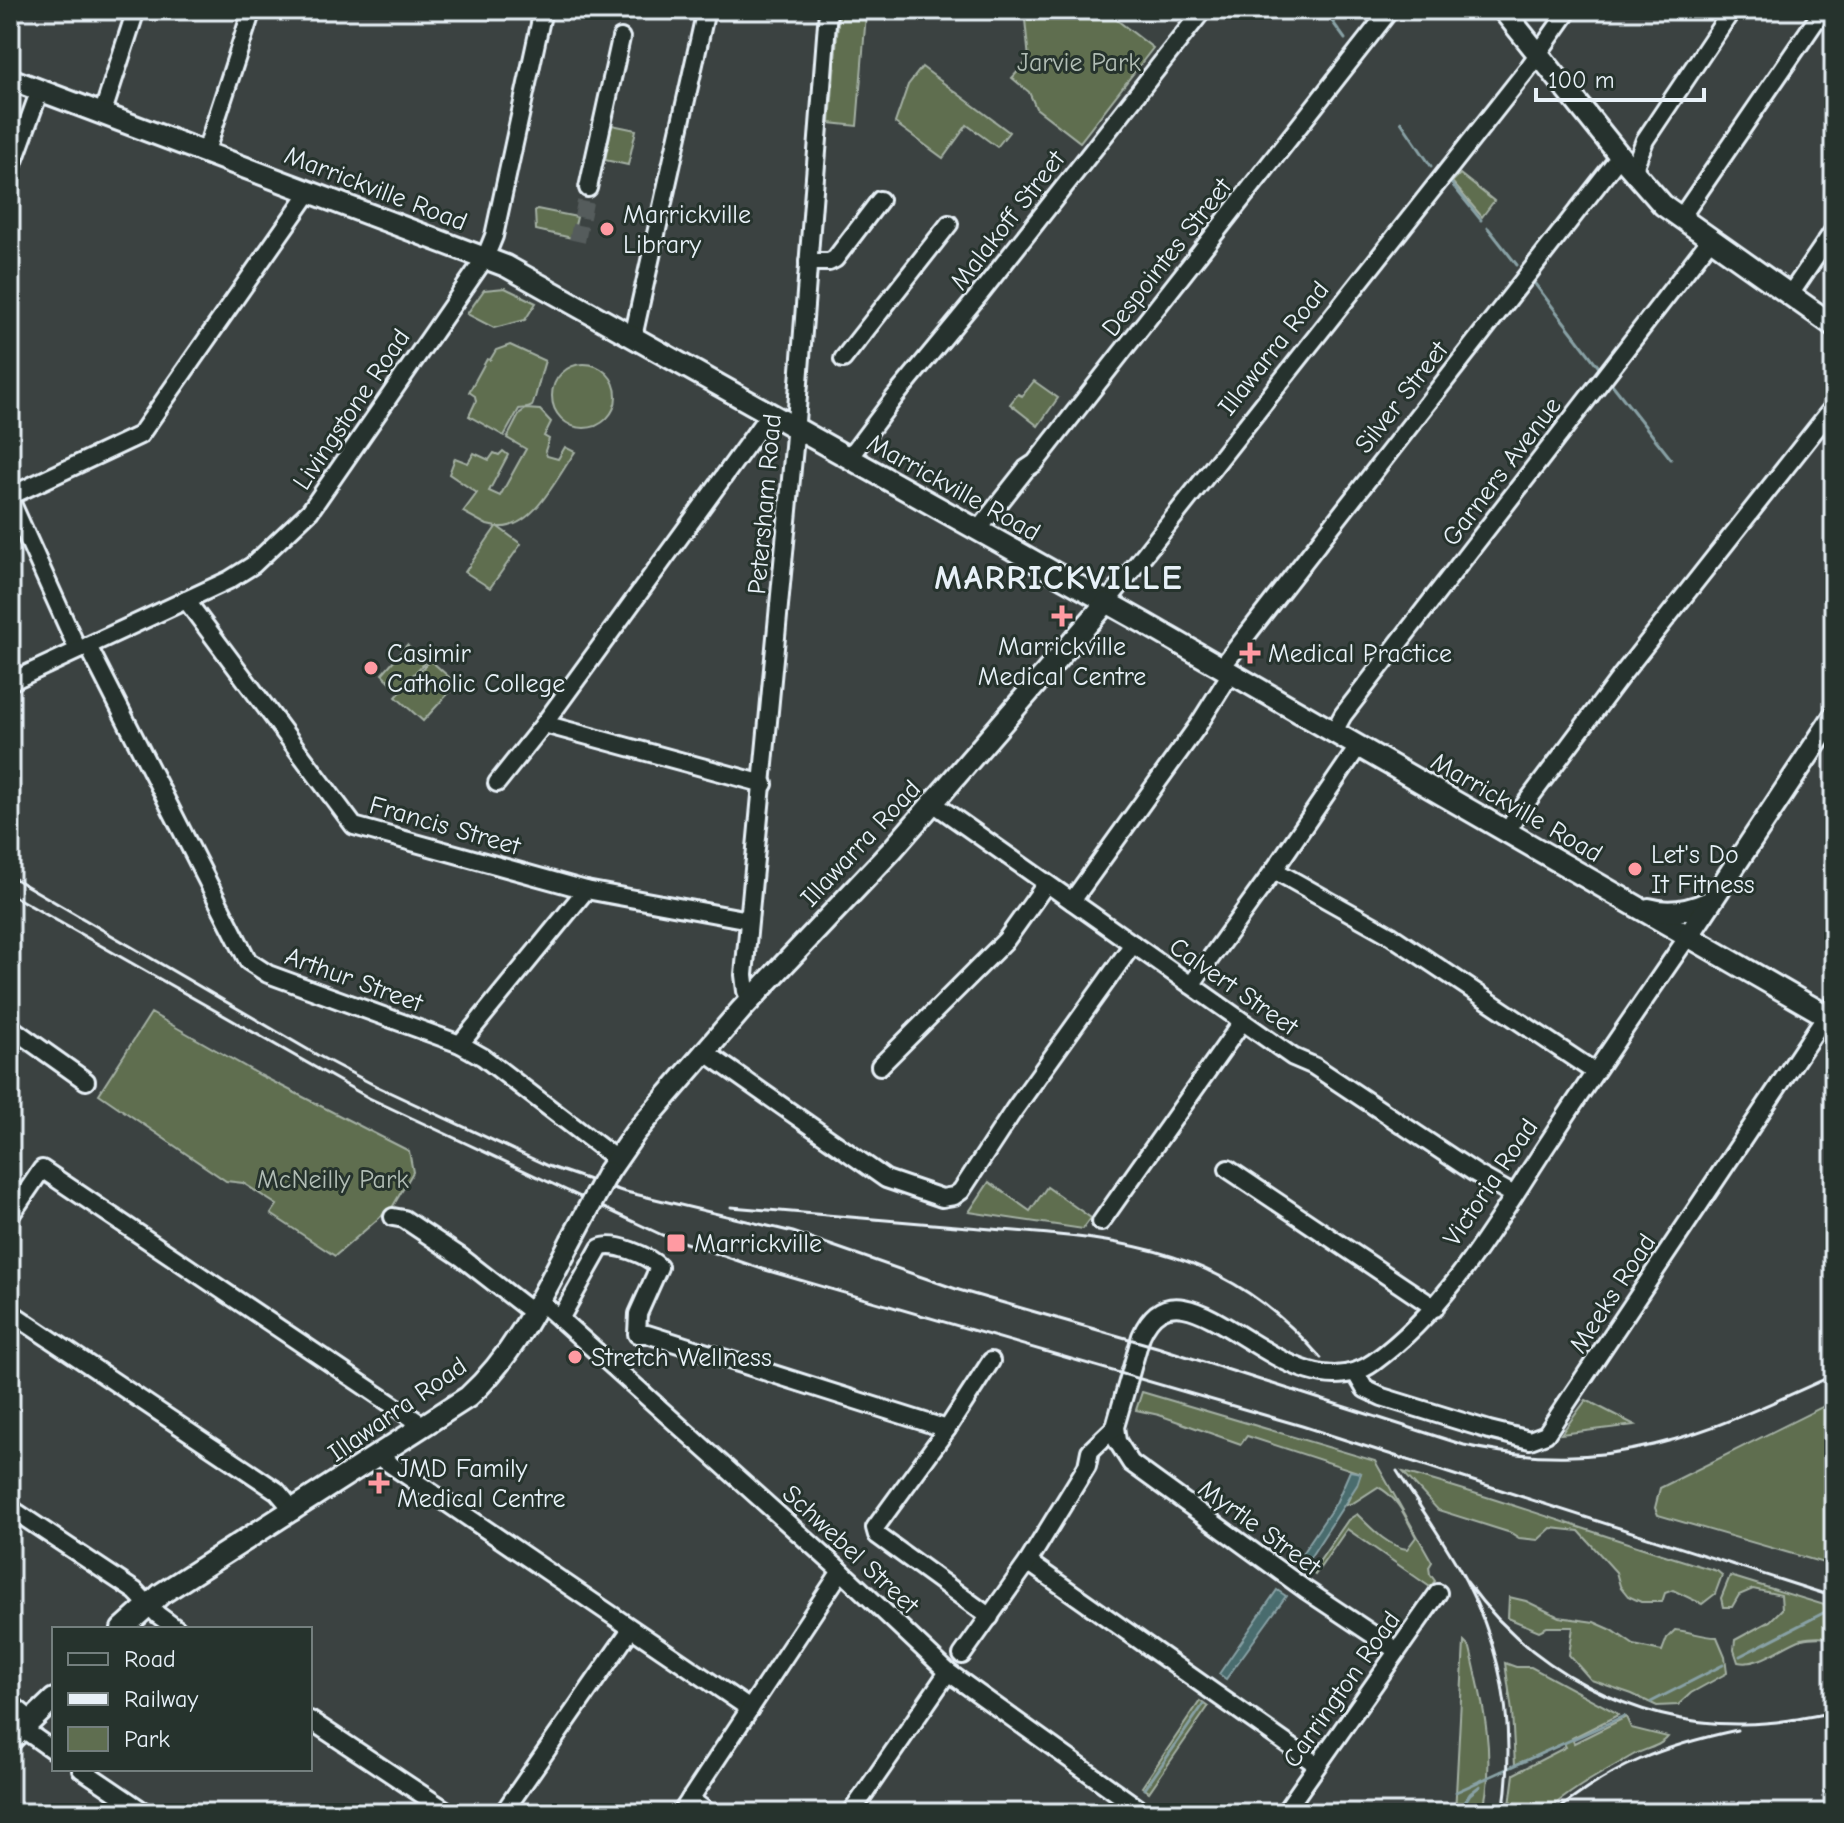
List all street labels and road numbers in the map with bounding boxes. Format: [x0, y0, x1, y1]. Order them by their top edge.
street label: Marrickville Road [280, 140, 471, 237]
street label: Malakoff Street [944, 144, 1072, 296]
street label: Despointes Street [1096, 171, 1239, 343]
street label: Illawarra Road [1212, 276, 1335, 422]
street label: Livingstone Road [287, 324, 417, 496]
street label: Silver Street [1349, 335, 1456, 459]
street label: Garners Avenue [1436, 391, 1568, 552]
street label: Petersham Road [742, 413, 788, 596]
street label: Marrickville Road [862, 428, 1045, 548]
street label: Marrickville Road [1425, 747, 1608, 869]
street label: Illawarra Road [795, 774, 927, 913]
street label: Francis Street [366, 790, 525, 862]
street label: Calvert Street [1163, 932, 1305, 1043]
street label: Arthur Street [281, 941, 428, 1019]
street label: Victoria Road [1437, 1113, 1544, 1252]
street label: Meeks Road [1563, 1228, 1662, 1359]
street label: Illawarra Road [323, 1351, 472, 1469]
street label: Myrtle Street [1192, 1473, 1328, 1583]
street label: Schwebel Street [776, 1479, 926, 1622]
street label: Carrington Road [1277, 1606, 1407, 1773]

